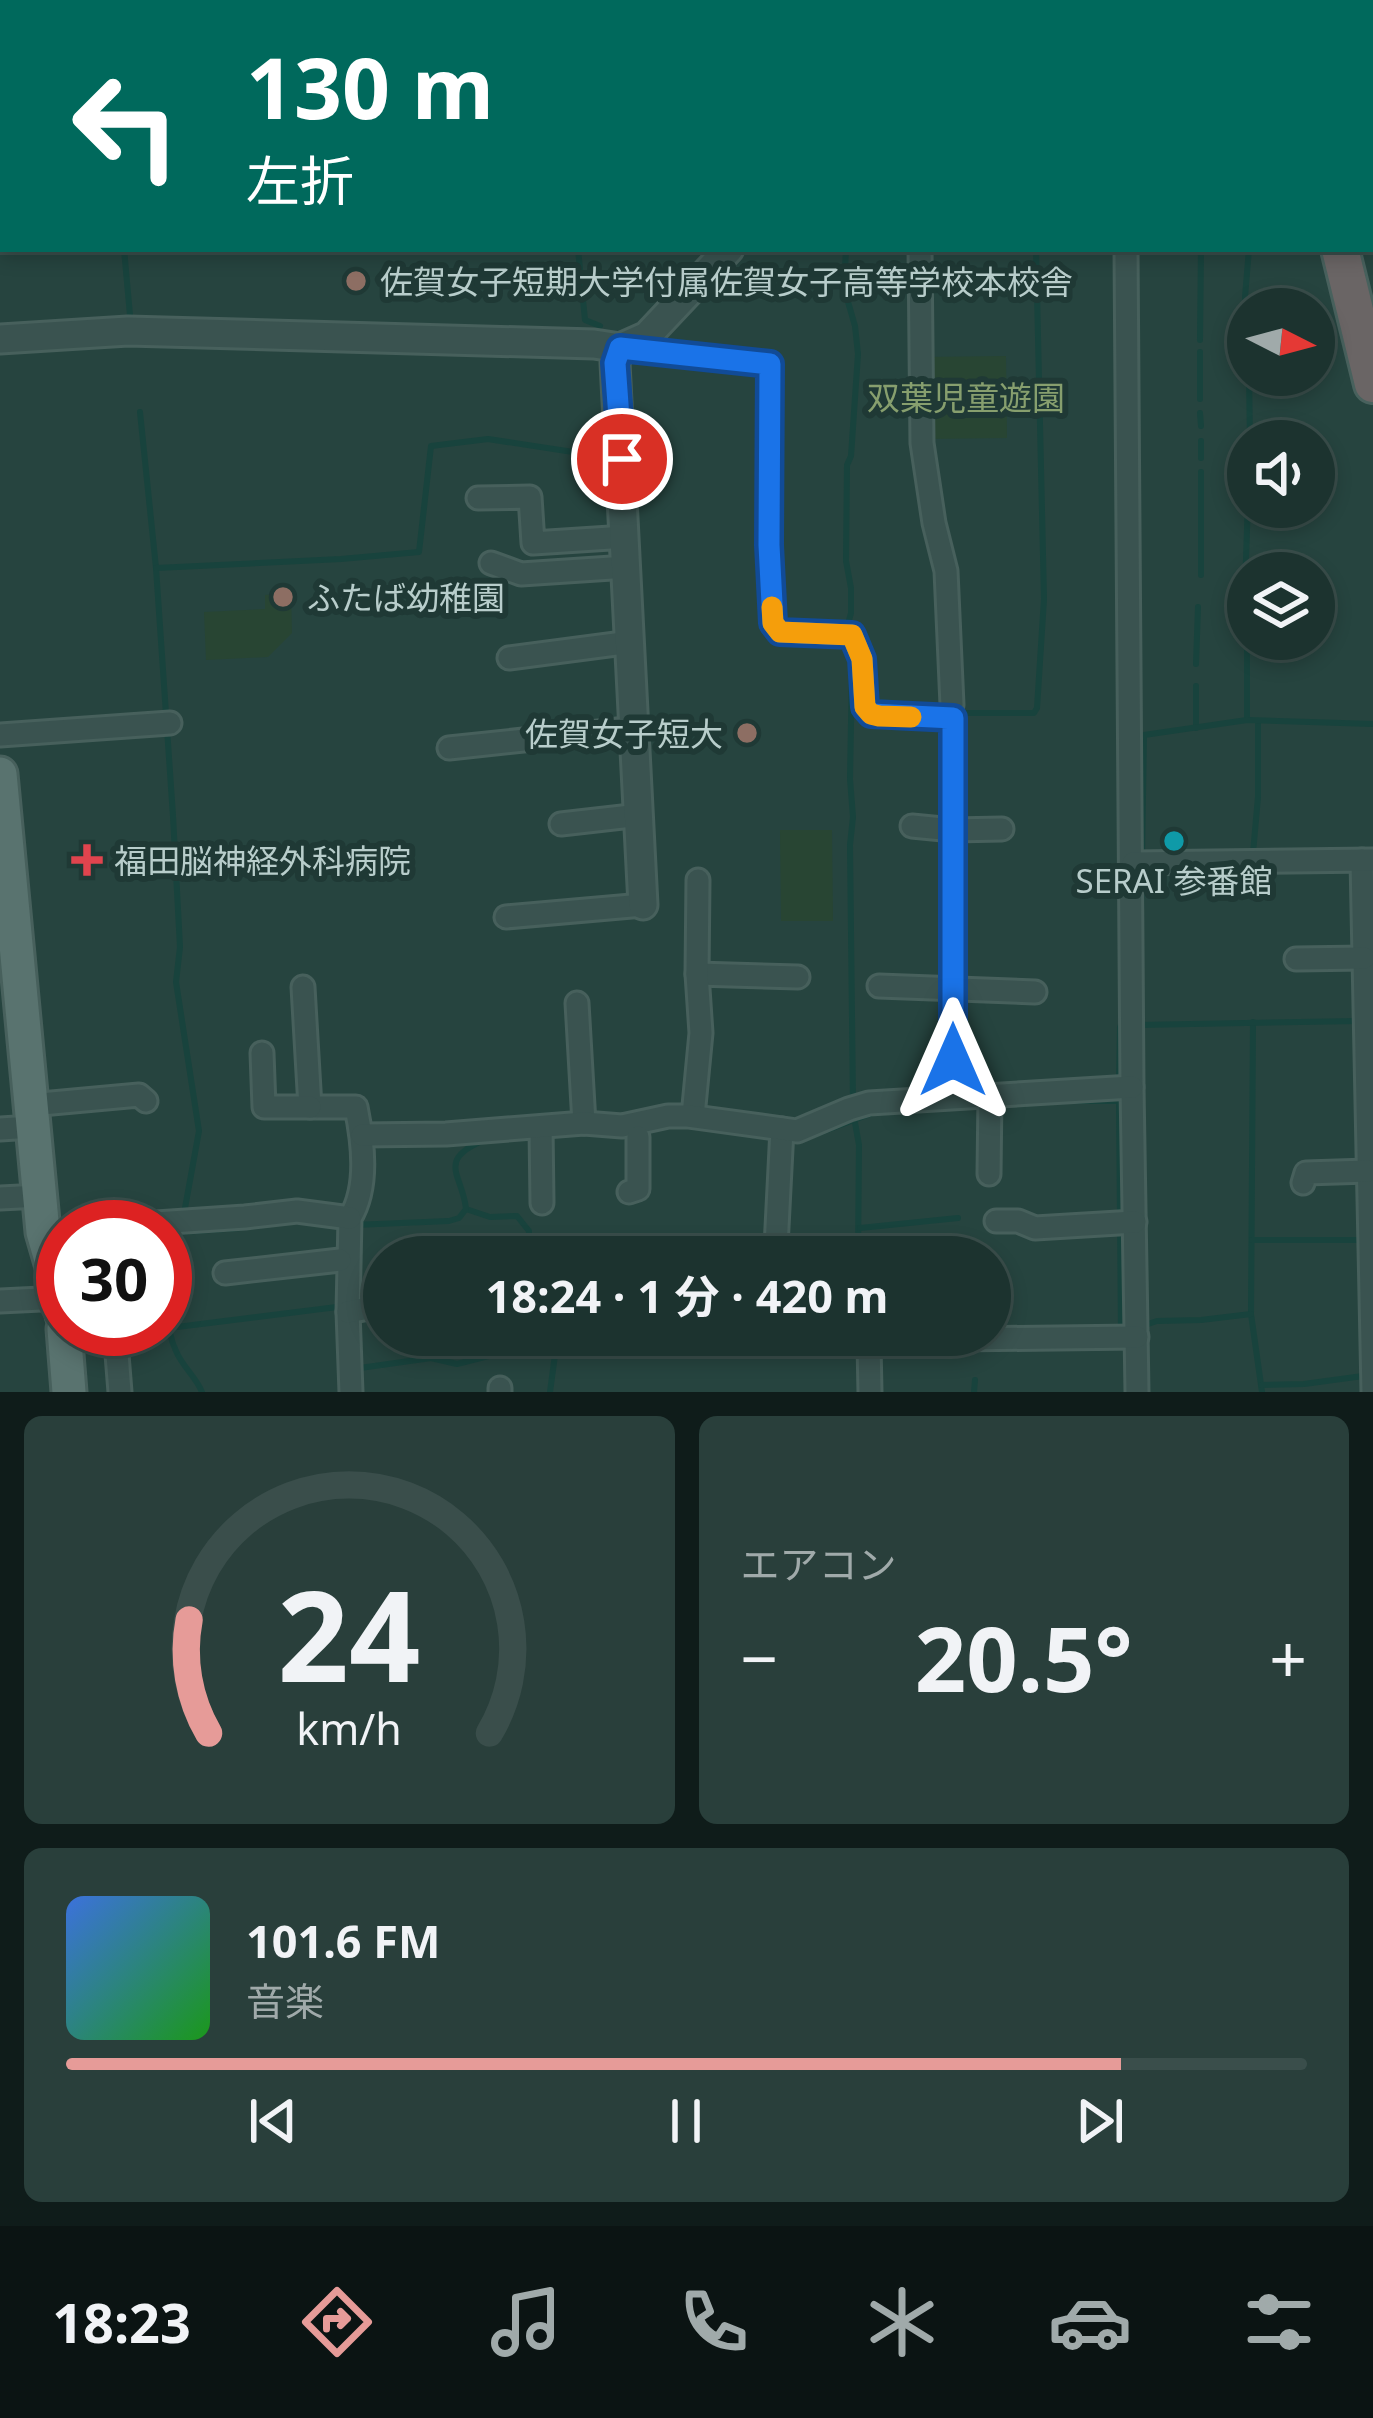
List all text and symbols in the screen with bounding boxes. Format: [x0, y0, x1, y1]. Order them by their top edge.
text: 130 m [246, 29, 494, 144]
icon: left [48, 48, 204, 204]
text: 左折 [246, 143, 354, 217]
place label: 佐賀女子短期大学付属佐賀女子高等学校本校舎 [380, 259, 1073, 304]
marker: 佐賀女子短期大学付属佐賀女子高等学校本校舎 [343, 268, 369, 294]
north arrow [1227, 288, 1335, 396]
map controls [1227, 288, 1335, 660]
park label: 双葉児童遊園 [867, 375, 1065, 420]
pin [571, 408, 673, 510]
button: sound [1227, 420, 1335, 528]
icon: arrive [589, 426, 655, 492]
button: layers [1227, 552, 1335, 660]
place label: ふたば幼稚園 [307, 575, 505, 620]
marker: ふたば幼稚園 [270, 584, 296, 610]
place label: 佐賀女子短大 [525, 711, 723, 756]
marker: 佐賀女子短大 [734, 720, 760, 746]
marker: SERAI 参番館 [1161, 828, 1187, 854]
place label: 福田脳神経外科病院 [114, 838, 411, 883]
marker: 福田脳神経外科病院 [71, 844, 103, 876]
place label: SERAI 参番館 [1076, 858, 1272, 903]
position arrow [890, 997, 1016, 1123]
speed limit sign: 30 [36, 1200, 192, 1356]
text: 18:24 · 1 分 · 420 m [486, 1265, 888, 1326]
text: エアコン [741, 1537, 897, 1590]
text: 24 [278, 1549, 421, 1719]
text: 20.5° [915, 1596, 1133, 1718]
text: − [741, 1612, 778, 1702]
text: + [1269, 1612, 1307, 1702]
text: km/h [297, 1699, 402, 1758]
text: 101.6 FM [246, 1910, 440, 1971]
text: 音楽 [246, 1974, 324, 2027]
icon: previous [240, 2088, 306, 2154]
icon: pause [653, 2088, 719, 2154]
icon: next [1067, 2088, 1133, 2154]
icon: directions [295, 2280, 379, 2364]
icon: music [484, 2280, 568, 2364]
icon: phone [672, 2280, 756, 2364]
icon: climate [860, 2280, 944, 2364]
icon: car [1048, 2280, 1132, 2364]
icon: filters [1237, 2280, 1321, 2364]
text: 18:23 [52, 2285, 191, 2359]

